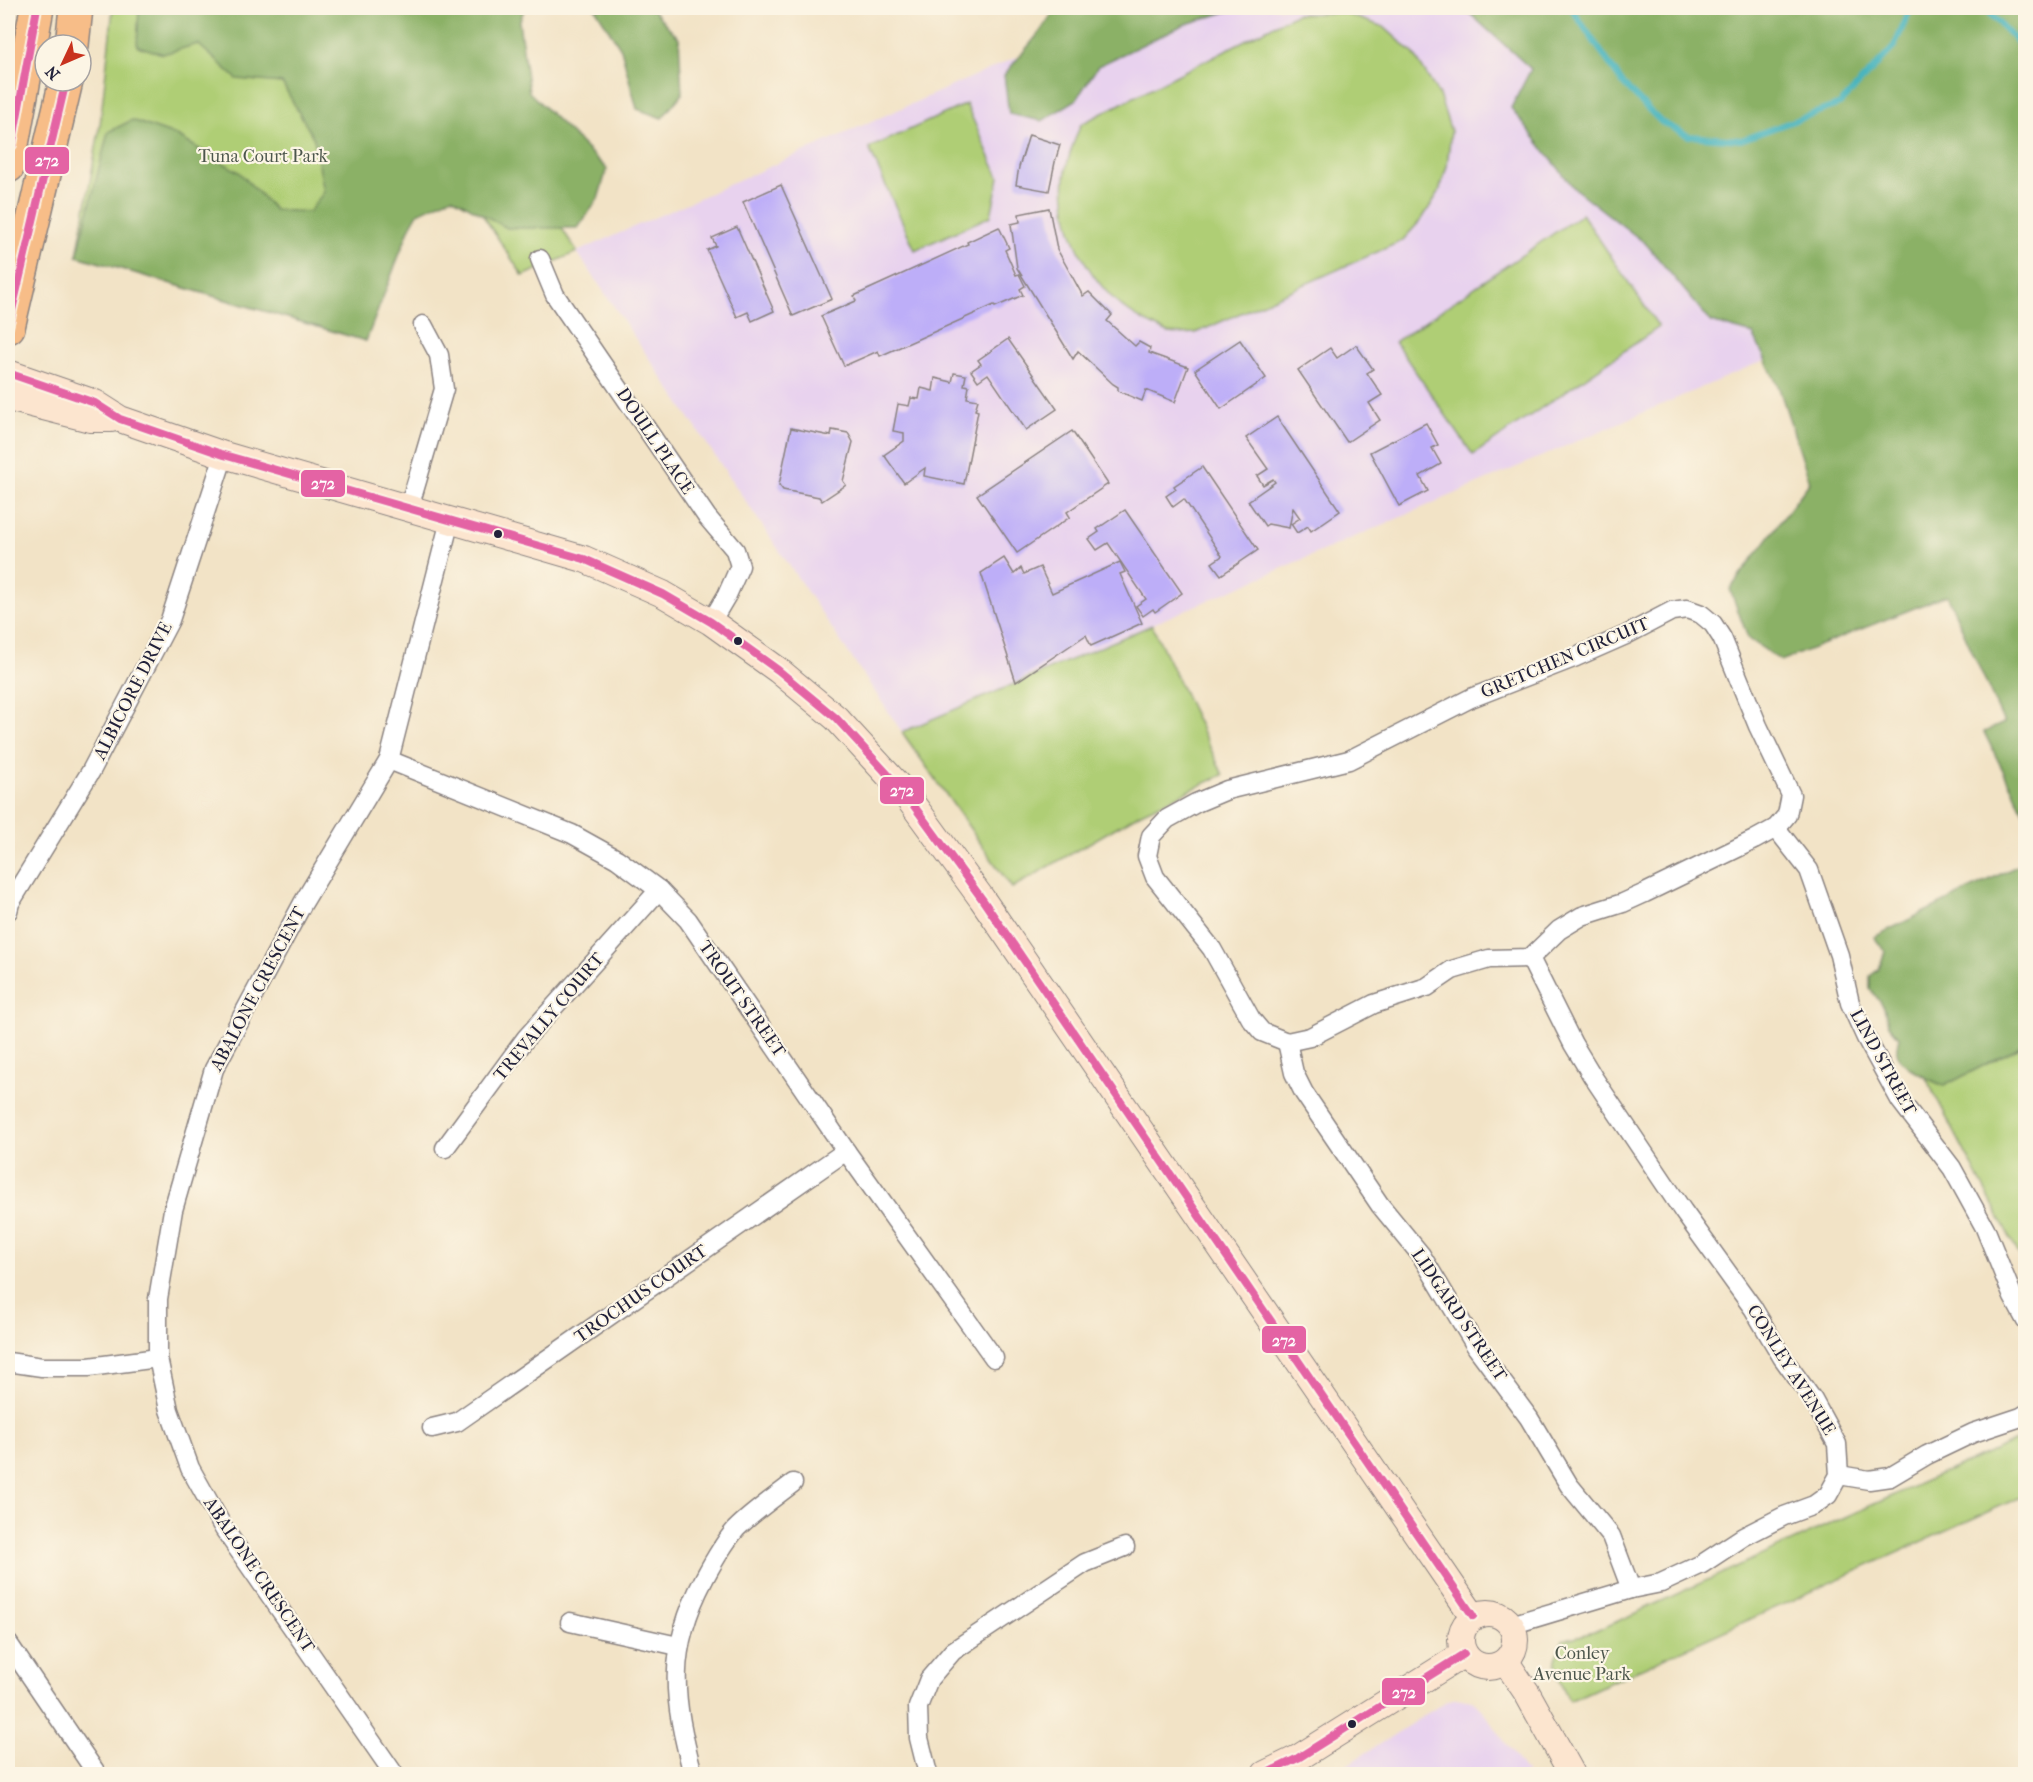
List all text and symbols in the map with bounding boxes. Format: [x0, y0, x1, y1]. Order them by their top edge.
north arrow [33, 33, 93, 93]
text: N [41, 61, 64, 84]
line badge: 272 [24, 146, 70, 175]
park label: Tuna Court Park [198, 146, 329, 167]
text: 272 [35, 151, 59, 170]
street label: DOULL PLACE [612, 384, 698, 498]
line badge: 272 [300, 469, 346, 498]
text: 272 [311, 474, 335, 493]
unlabelled marker [492, 528, 504, 540]
street label: GRETCHEN CIRCUIT [1478, 613, 1653, 703]
street label: ALBICORE DRIVE [89, 619, 177, 764]
unlabelled marker [732, 635, 744, 647]
line badge: 272 [879, 776, 925, 805]
text: 272 [890, 781, 914, 800]
street label: ABALONE CRESCENT [205, 903, 311, 1075]
street label: TROUT STREET [694, 937, 790, 1062]
street label: TREVALLY COURT [489, 948, 609, 1085]
street label: LIND STREET [1845, 1005, 1921, 1119]
street label: TROCHUS COURT [571, 1240, 712, 1348]
street label: LIDGARD STREET [1407, 1245, 1512, 1386]
street label: CONLEY AVENUE [1742, 1301, 1840, 1439]
line badge: 272 [1261, 1325, 1307, 1354]
text: 272 [1272, 1331, 1296, 1350]
street label: ABALONE CRESCENT [199, 1493, 319, 1657]
park label: Conley Avenue Park [1532, 1643, 1632, 1685]
line badge: 272 [1381, 1677, 1426, 1706]
text: 272 [1392, 1683, 1416, 1702]
unlabelled marker [1346, 1718, 1358, 1730]

